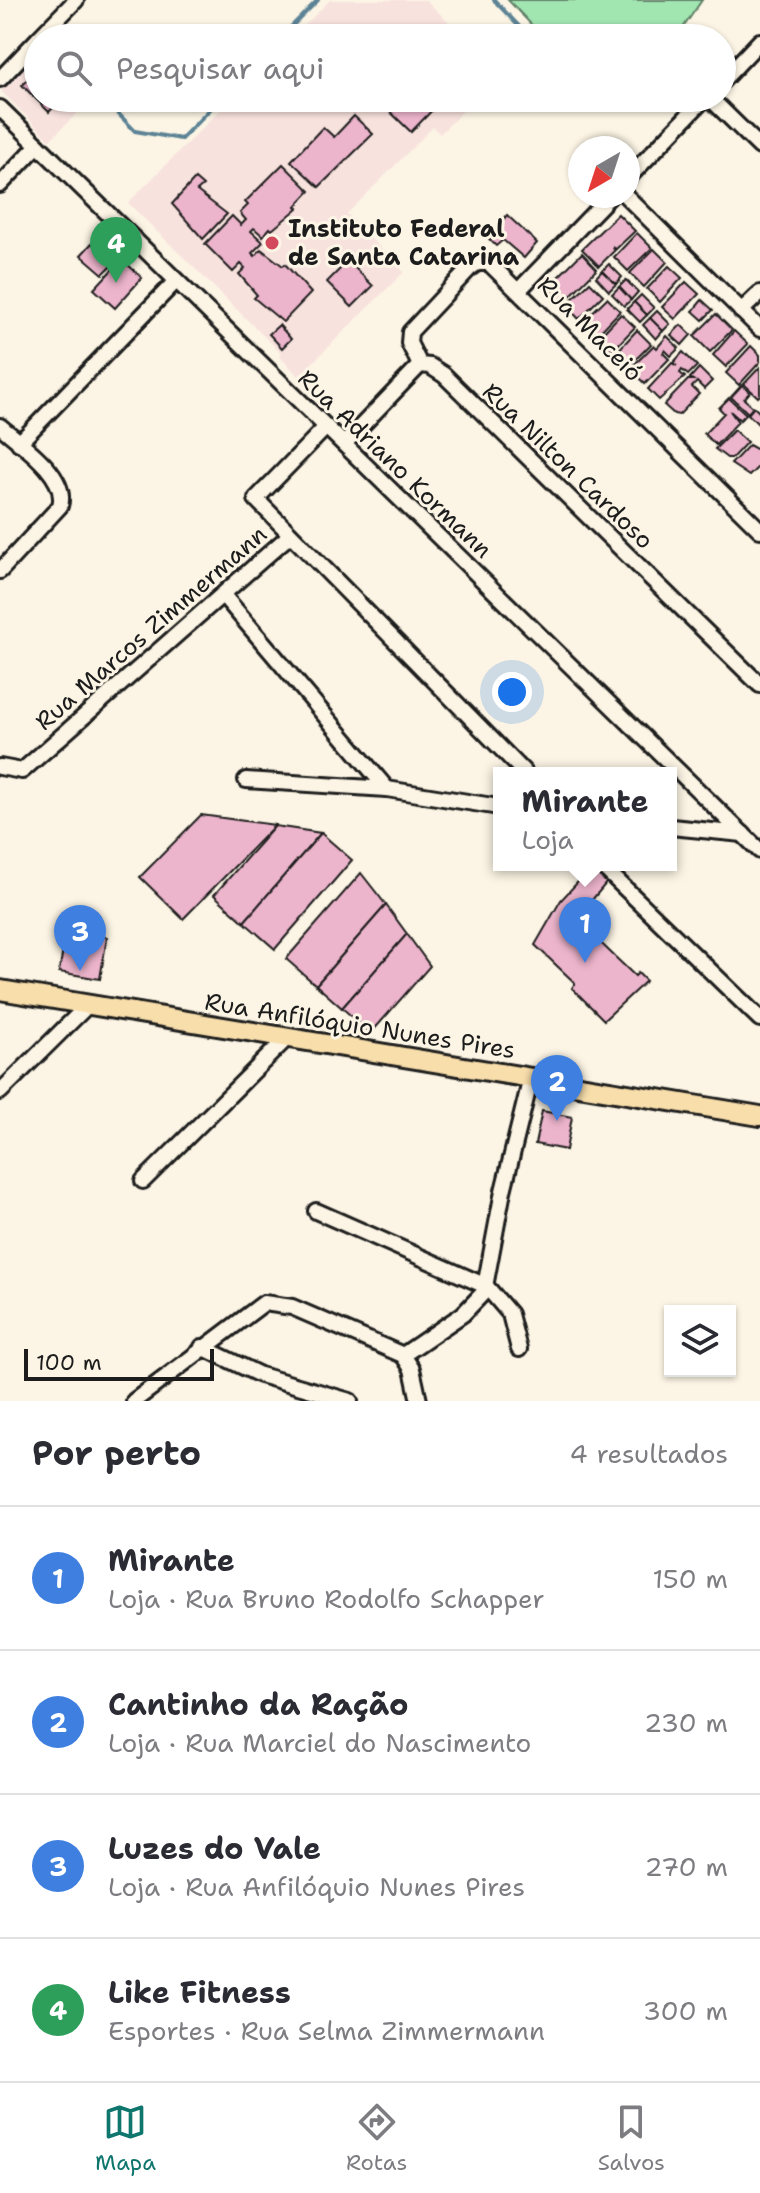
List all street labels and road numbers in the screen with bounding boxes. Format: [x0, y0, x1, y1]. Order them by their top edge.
street label: Rua Maceió [530, 269, 650, 389]
street label: Rua Adriano Kormann [291, 363, 499, 565]
street label: Rua Nilton Cardoso [476, 376, 660, 556]
street label: Rua Marcos Zimmermann [28, 519, 274, 737]
street label: Rua Anfilóquio Nunes Pires [203, 986, 517, 1066]

